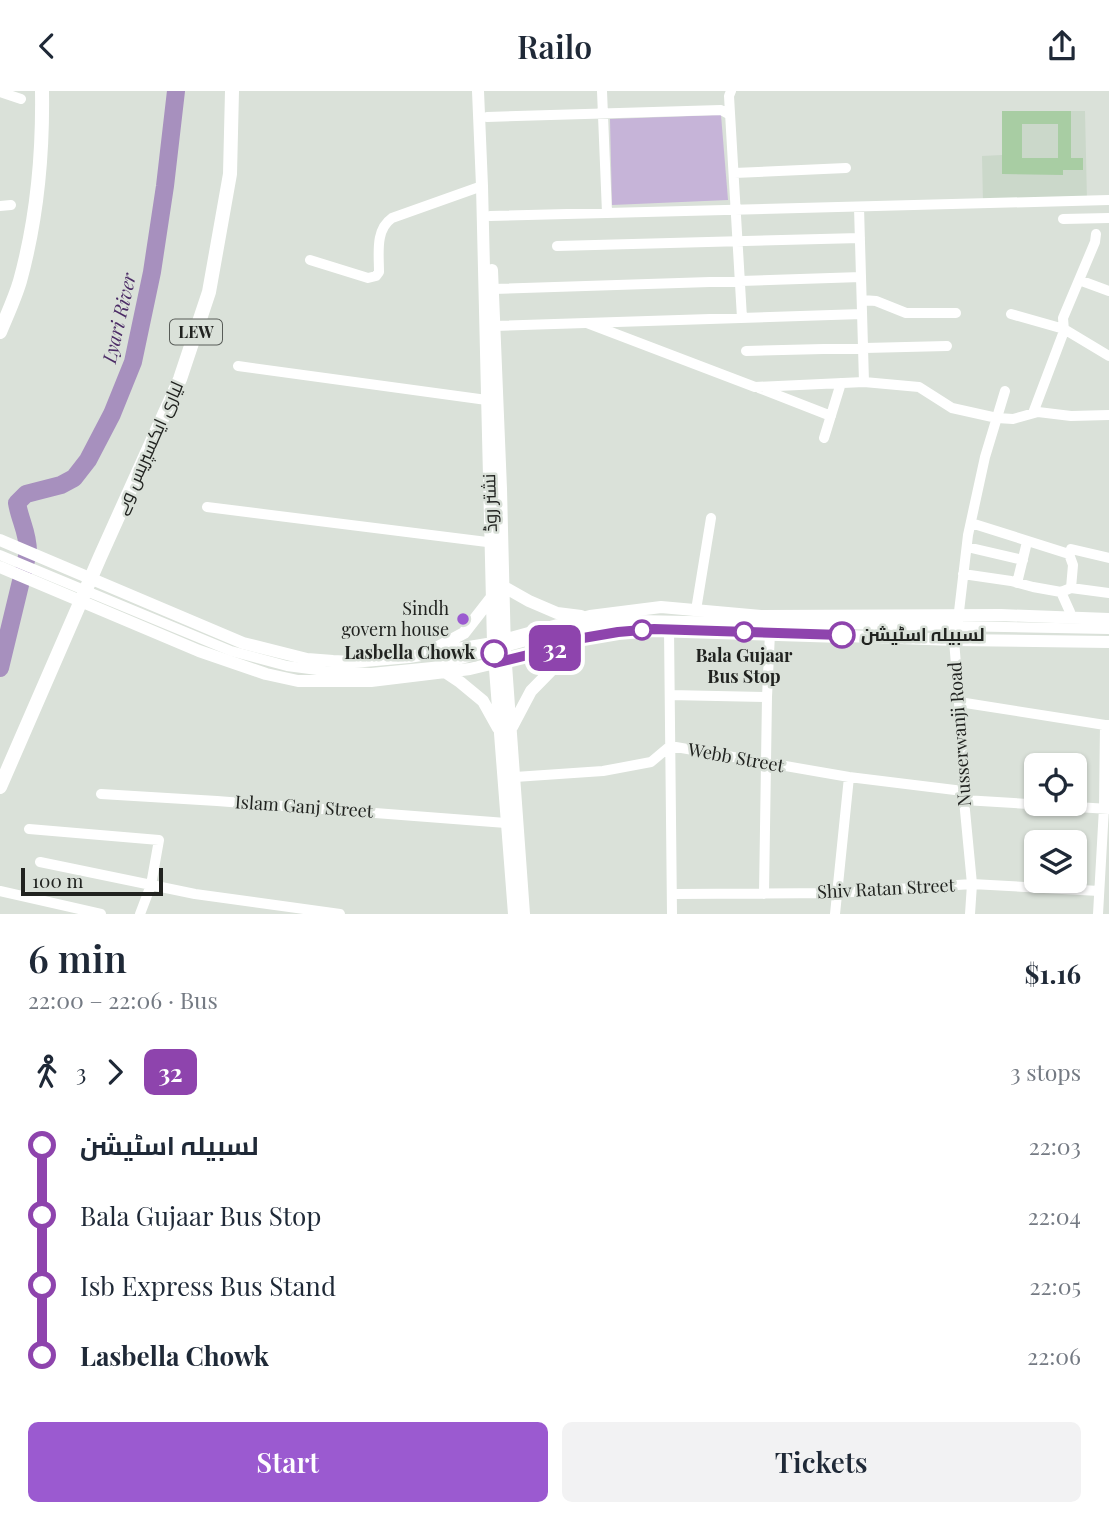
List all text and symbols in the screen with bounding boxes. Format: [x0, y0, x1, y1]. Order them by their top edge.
text: Railo [517, 24, 592, 67]
icon: back [28, 27, 66, 65]
icon: share [1043, 27, 1081, 65]
water label: Lyari River [95, 269, 141, 366]
road number: LEW [170, 320, 222, 345]
street label: لیاری ایکسپریس وے [108, 377, 189, 518]
street label: نشتر روڈ [476, 473, 502, 533]
place label: Sindh govern house [341, 596, 449, 641]
marker: Sindh govern house [455, 611, 471, 627]
unlabelled marker [632, 620, 652, 640]
marker: Bala Gujaar Bus Stop [734, 622, 754, 642]
marker: لسبیلہ اسٹیشن [829, 622, 855, 648]
place label: لسبیلہ اسٹیشن [861, 622, 985, 646]
line badge: 32 [524, 625, 586, 671]
text: 32 [543, 632, 567, 664]
place label: Lasbella Chowk [344, 640, 475, 664]
marker: Lasbella Chowk [481, 640, 507, 666]
place label: Bala Gujaar Bus Stop [696, 643, 793, 688]
street label: Nusserwanji Road [942, 660, 976, 807]
street label: Webb Street [685, 737, 787, 777]
map controls [1024, 753, 1087, 893]
button: locate [1024, 753, 1087, 816]
street label: Islam Ganj Street [234, 789, 375, 823]
button: layers [1024, 830, 1087, 893]
scale bar [21, 865, 163, 897]
text: 100 m [32, 867, 83, 893]
street label: Shiv Ratan Street [816, 872, 956, 904]
text: 6 min [28, 932, 127, 983]
text: $1.16 [1025, 956, 1081, 991]
text: 22:00 – 22:06 · Bus [28, 984, 218, 1015]
icon: walk [28, 1053, 66, 1091]
icon: forward [96, 1053, 134, 1091]
text: 3 [76, 1056, 86, 1087]
text: 32 [158, 1056, 183, 1088]
text: 3 stops [1010, 1056, 1081, 1087]
text: لسبیلہ اسٹیشن [80, 1127, 259, 1162]
text: 22:03 [1029, 1130, 1081, 1161]
text: Bala Gujaar Bus Stop [80, 1198, 321, 1233]
text: 22:04 [1028, 1200, 1081, 1231]
text: Isb Express Bus Stand [80, 1268, 336, 1303]
text: 22:05 [1030, 1270, 1081, 1301]
text: Lasbella Chowk [80, 1338, 269, 1373]
text: 22:06 [1027, 1340, 1081, 1371]
button: Start [28, 1422, 548, 1502]
button: Tickets [562, 1422, 1081, 1502]

